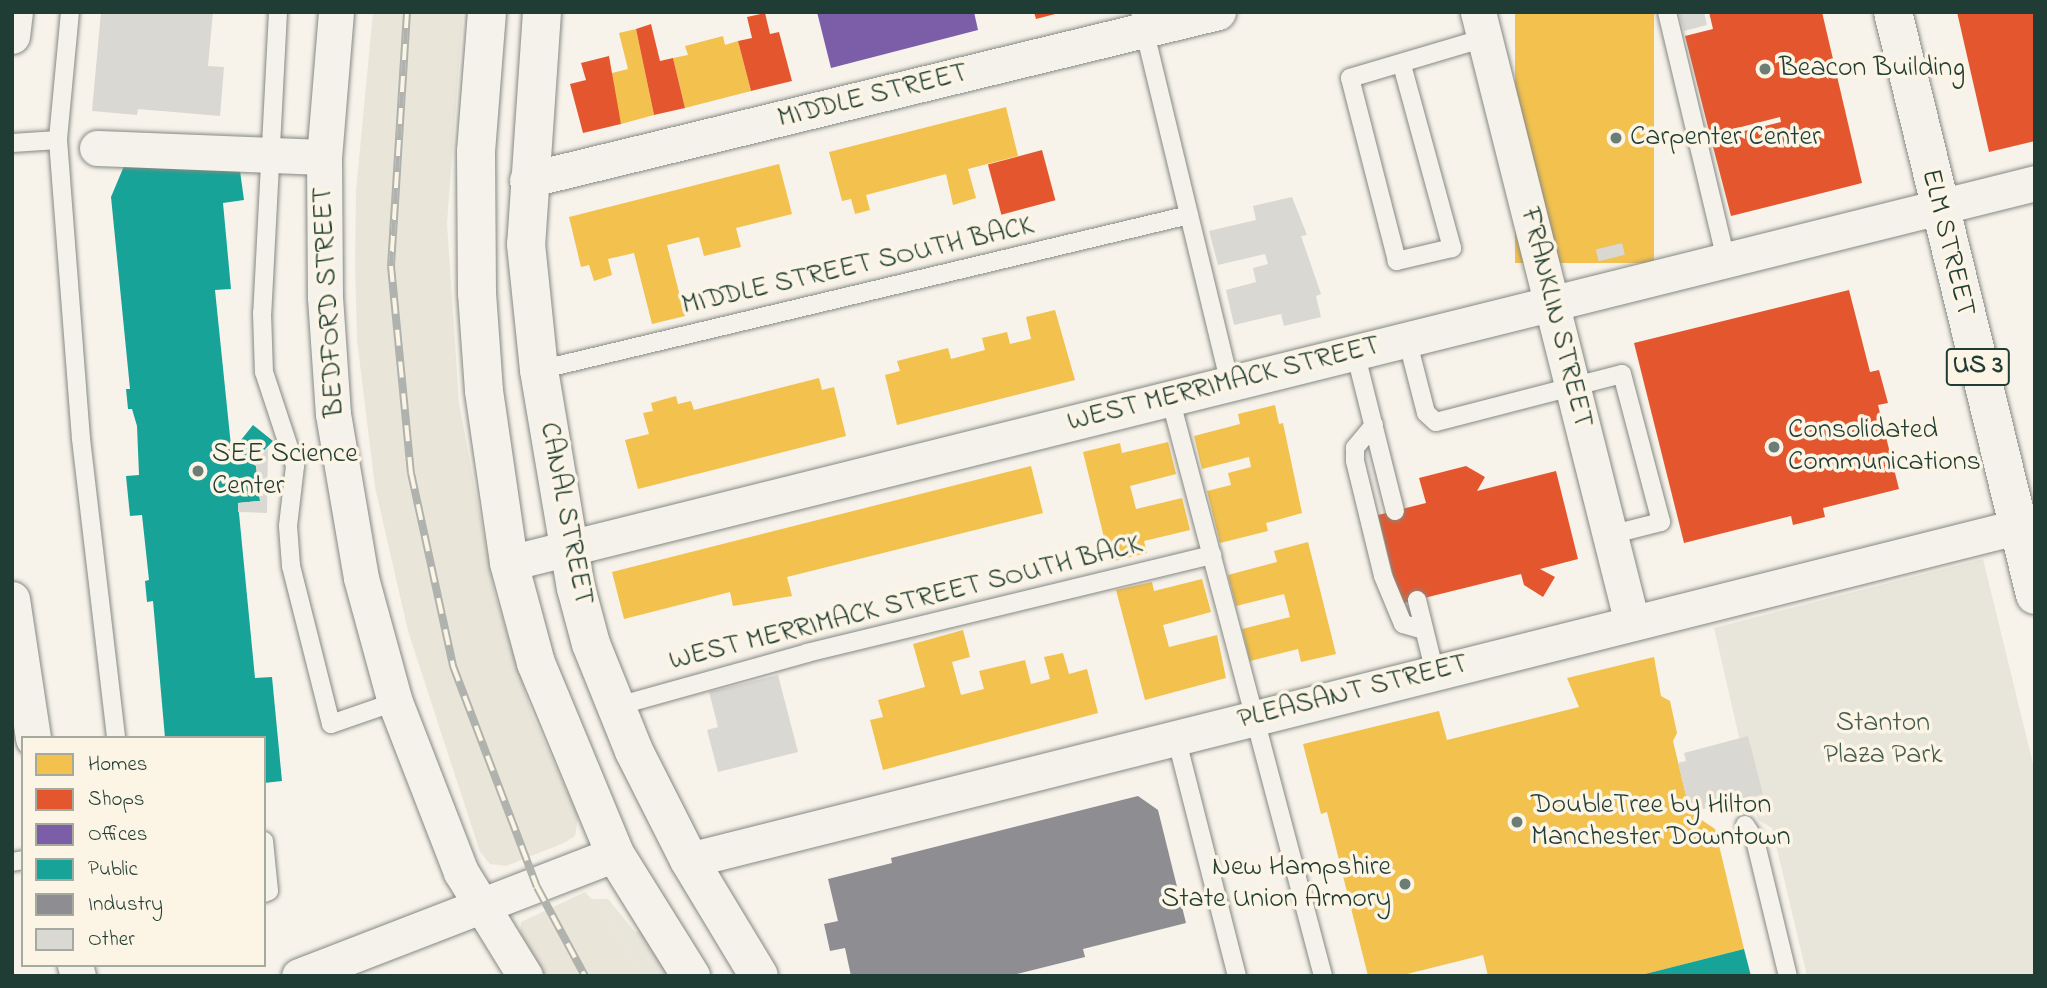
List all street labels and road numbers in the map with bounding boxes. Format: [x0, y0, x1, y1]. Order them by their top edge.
street label: MIDDLE STREET [775, 57, 971, 137]
street label: ELM STREET [1912, 166, 1982, 320]
street label: BEDFORD STREET [307, 186, 353, 418]
street label: FRANKLIN STREET [1511, 204, 1599, 432]
street label: MIDDLE STREET SOUTH BACK [679, 210, 1037, 324]
street label: WEST MERRIMACK STREET [1064, 330, 1384, 440]
road number: US 3 [1945, 344, 2011, 390]
street label: CANAL STREET [531, 420, 599, 608]
street label: WEST MERRIMACK STREET SOUTH BACK [666, 529, 1146, 679]
street label: PLEASANT STREET [1235, 648, 1471, 738]

